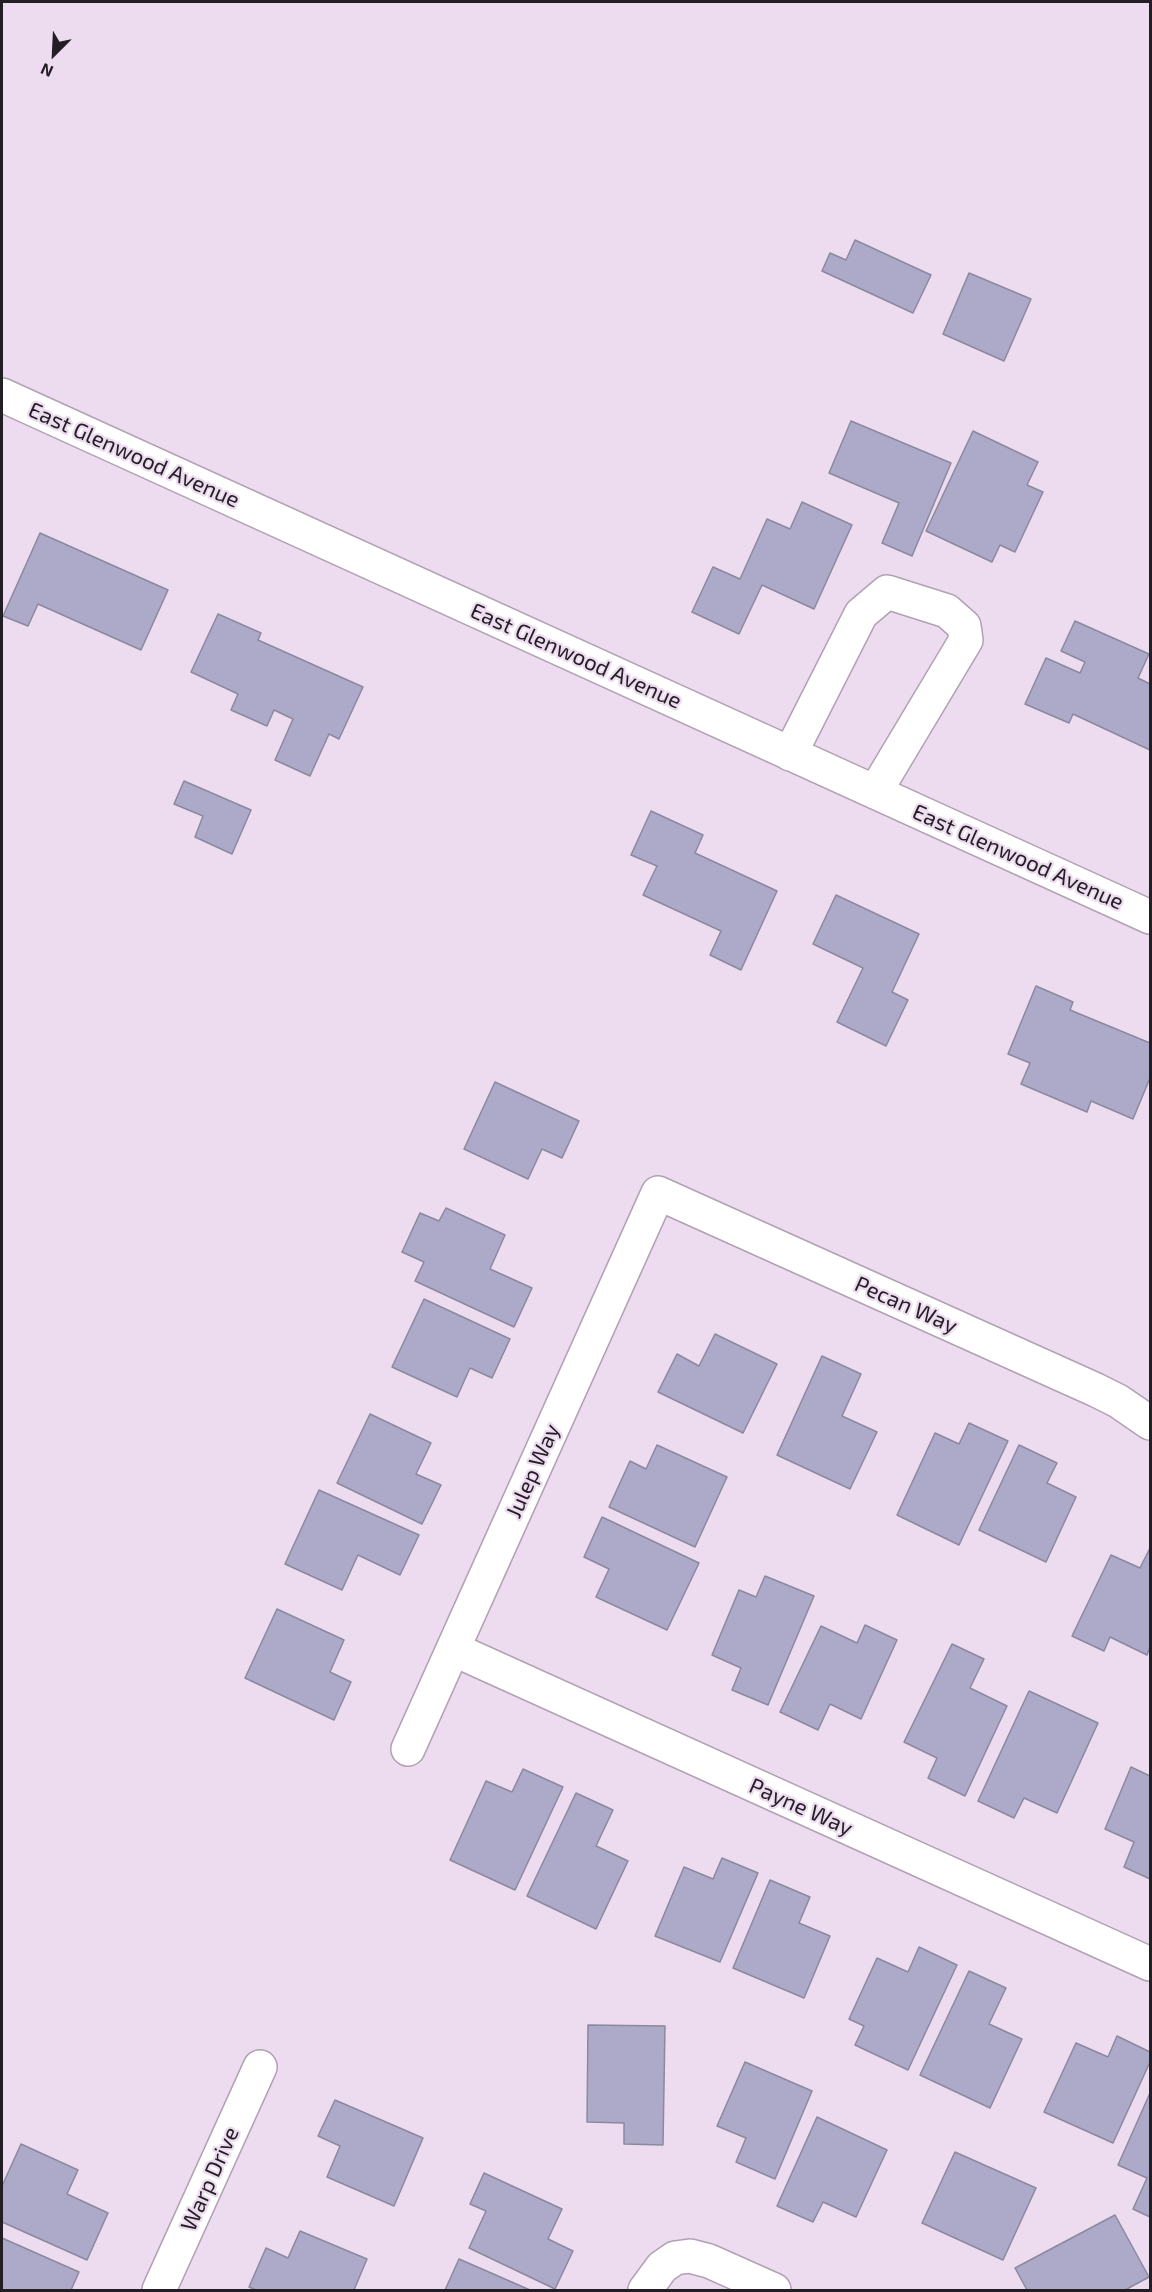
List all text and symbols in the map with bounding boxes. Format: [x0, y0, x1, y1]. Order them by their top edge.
north arrow [24, 24, 84, 84]
text: N [37, 60, 56, 82]
street label: East Glenwood Avenue [24, 397, 244, 513]
street label: East Glenwood Avenue [466, 598, 686, 714]
street label: East Glenwood Avenue [908, 799, 1128, 915]
street label: Pecan Way [851, 1271, 961, 1339]
street label: Julep Way [501, 1420, 565, 1522]
street label: Payne Way [745, 1772, 857, 1842]
street label: Warp Drive [175, 2123, 245, 2235]

